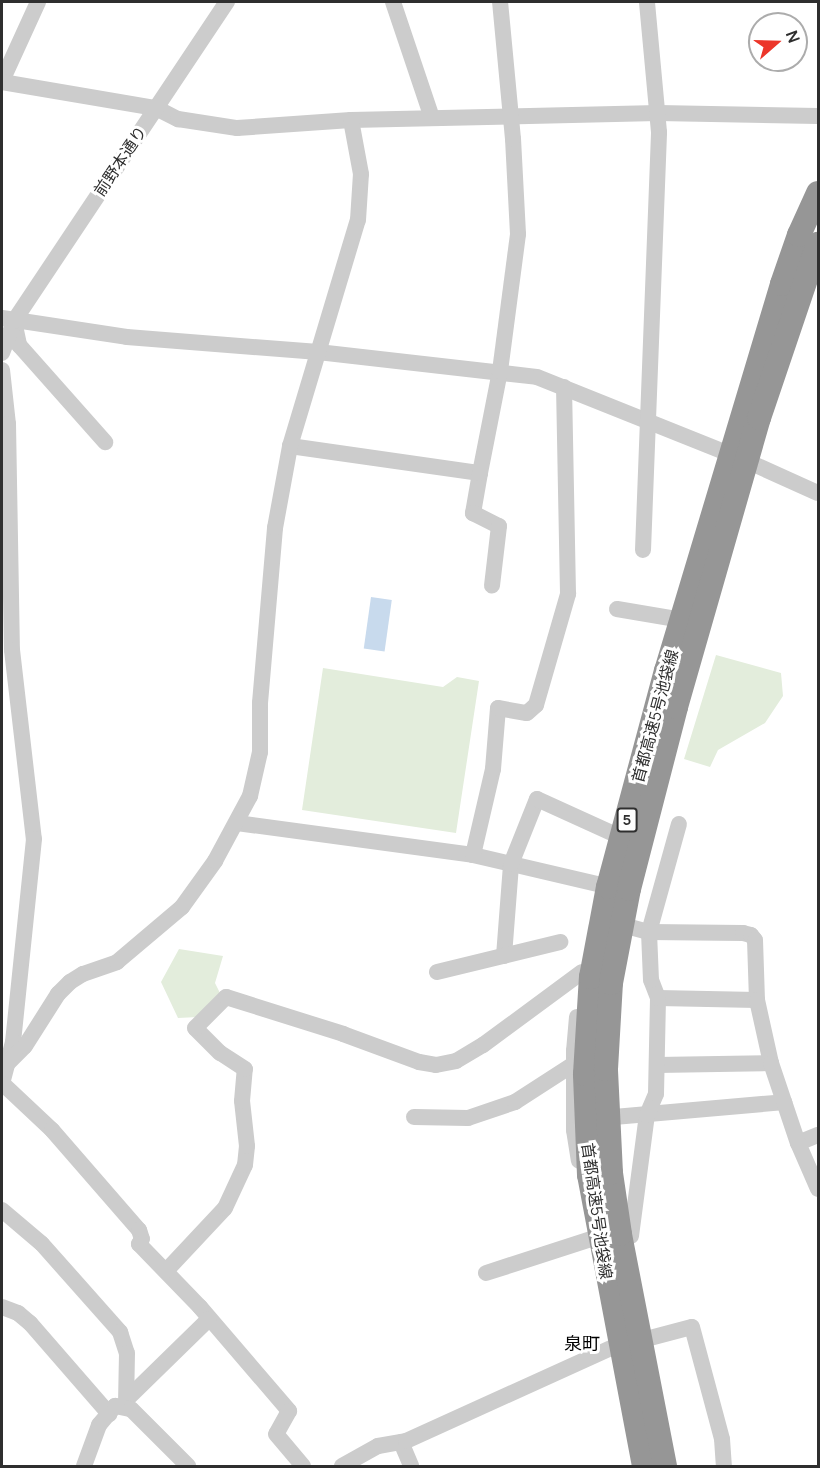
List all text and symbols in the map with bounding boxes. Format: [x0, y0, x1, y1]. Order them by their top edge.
north arrow [748, 12, 808, 72]
text: N [781, 27, 805, 46]
street label: 前野本通り [90, 122, 150, 200]
street label: 首都高速5号池袋線 [628, 647, 682, 785]
road number: 5 [616, 808, 638, 832]
street label: 首都高速5号池袋線 [578, 1142, 616, 1280]
district label: 泉町 [564, 1332, 600, 1354]

